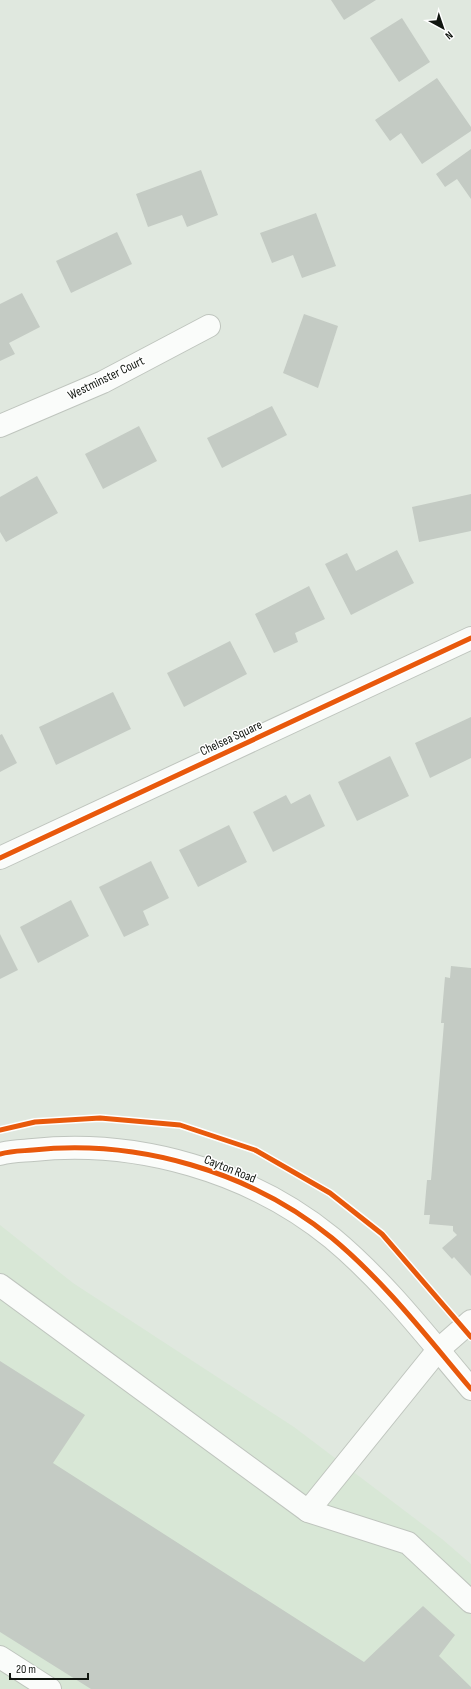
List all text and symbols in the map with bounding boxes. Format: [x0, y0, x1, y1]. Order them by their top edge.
north arrow [423, 8, 463, 48]
text: N [443, 28, 456, 42]
street label: Westminster Court [65, 353, 147, 403]
street label: Chelsea Square [197, 717, 265, 759]
street label: Cayton Road [202, 1151, 258, 1187]
scale bar [10, 1655, 88, 1681]
text: 20 m [16, 1662, 36, 1677]

